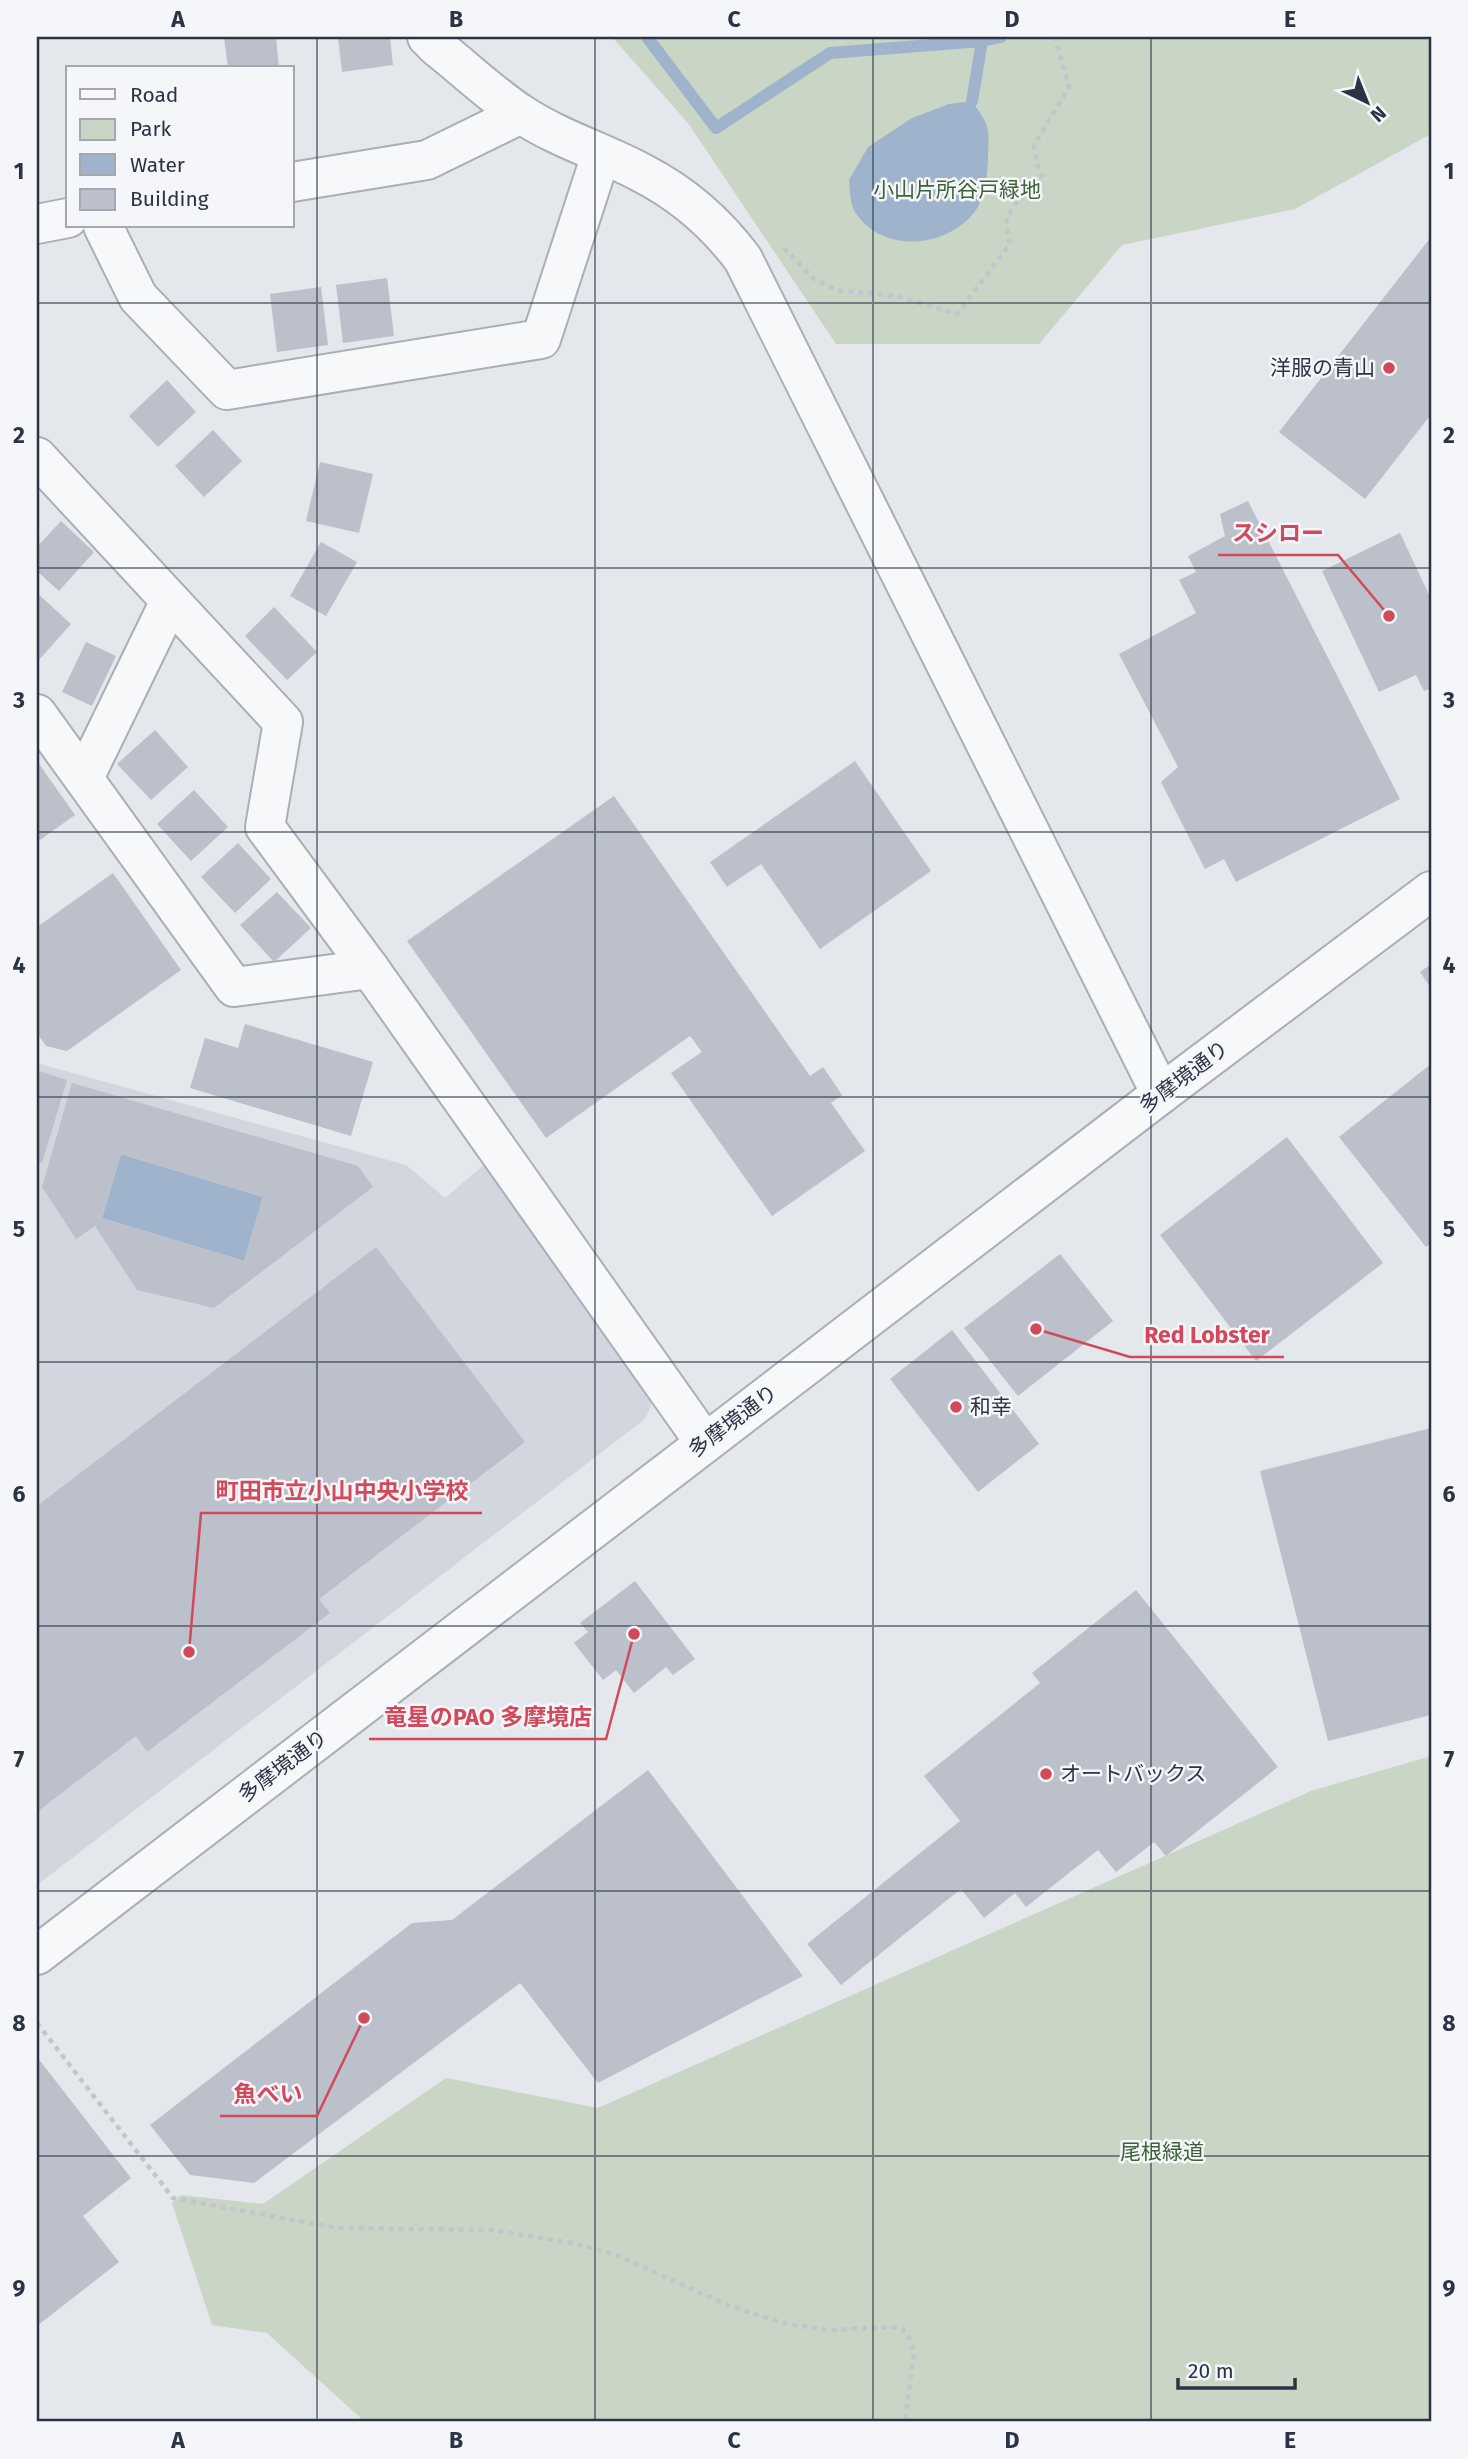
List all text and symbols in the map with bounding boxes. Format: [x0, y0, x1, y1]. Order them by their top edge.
text: A [170, 5, 185, 33]
text: B [449, 5, 463, 33]
text: C [727, 5, 741, 33]
text: D [1005, 5, 1020, 33]
text: E [1284, 5, 1296, 33]
legend [66, 66, 294, 228]
north arrow [1332, 66, 1402, 136]
text: Road [130, 82, 178, 108]
text: N [1366, 101, 1391, 127]
text: Park [130, 116, 172, 142]
text: Water [130, 152, 185, 178]
text: 1 [14, 157, 24, 185]
text: 1 [1444, 157, 1454, 185]
park label: 小山片所谷戸緑地 [873, 177, 1041, 203]
text: Building [130, 186, 209, 212]
place label: 洋服の青山 [1270, 355, 1375, 381]
marker: 洋服の青山 [1381, 360, 1397, 376]
text: 2 [13, 421, 25, 449]
text: 2 [1443, 421, 1455, 449]
callout: スシロー [1218, 511, 1338, 555]
text: スシロー [1232, 519, 1324, 547]
text: 3 [12, 686, 25, 714]
text: 3 [1442, 686, 1455, 714]
text: 4 [13, 951, 26, 979]
text: 4 [1443, 951, 1456, 979]
street label: 多摩境通り [1134, 1035, 1234, 1119]
text: 5 [13, 1215, 25, 1243]
text: 5 [1443, 1215, 1455, 1243]
callout: Red Lobster [1130, 1313, 1284, 1357]
text: Red Lobster [1144, 1321, 1271, 1349]
street label: 多摩境通り [683, 1379, 783, 1463]
place label: 和幸 [970, 1394, 1012, 1420]
marker: 和幸 [948, 1399, 964, 1415]
callout: 町田市立小山中央小学校 [201, 1469, 482, 1513]
text: 町田市立小山中央小学校 [216, 1477, 469, 1505]
text: 6 [13, 1480, 26, 1508]
text: 6 [1443, 1480, 1456, 1508]
callout: 竜星のPAO 多摩境店 [369, 1695, 606, 1739]
text: 竜星のPAO 多摩境店 [384, 1703, 592, 1731]
street label: 多摩境通り [233, 1724, 333, 1808]
text: 7 [14, 1745, 25, 1773]
text: 7 [1444, 1745, 1455, 1773]
place label: オートバックス [1060, 1761, 1206, 1787]
marker: オートバックス [1038, 1766, 1054, 1782]
text: 8 [12, 2009, 26, 2037]
text: 8 [1442, 2009, 1456, 2037]
callout: 魚べい [220, 2072, 317, 2116]
text: 魚べい [234, 2080, 303, 2108]
park label: 尾根緑道 [1120, 2139, 1204, 2165]
text: 9 [13, 2274, 26, 2302]
text: 9 [1443, 2274, 1456, 2302]
scale bar [1178, 2347, 1295, 2391]
text: 20 m [1188, 2358, 1234, 2384]
text: A [170, 2426, 185, 2454]
text: B [449, 2426, 463, 2454]
text: C [727, 2426, 741, 2454]
text: D [1005, 2426, 1020, 2454]
text: E [1284, 2426, 1296, 2454]

